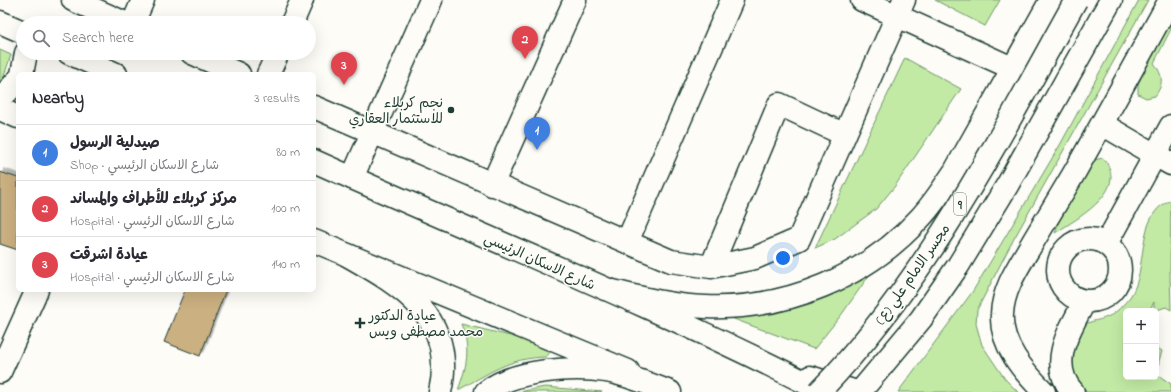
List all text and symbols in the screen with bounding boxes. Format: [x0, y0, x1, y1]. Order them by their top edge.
search box [16, 16, 316, 60]
pin: 2 [512, 26, 538, 59]
icon: search [30, 27, 52, 49]
text: Search here [62, 27, 134, 49]
pin: 3 [331, 52, 357, 85]
text: Nearby [32, 86, 84, 111]
text: 3 results [254, 89, 300, 108]
place label: نجم كربلاء للاستثمار العقاري [349, 93, 443, 130]
marker: نجم كربلاء للاستثمار العقاري [446, 105, 456, 115]
pin: 1 [524, 117, 550, 150]
text: صيدلية الرسول [70, 132, 160, 154]
text: 1 [43, 143, 47, 162]
text: 80 m [276, 143, 300, 162]
text: Shop · شارع الاسكان الرئيسي [70, 156, 219, 175]
text: مركز كربلاء للأطراف والمساند [70, 188, 237, 210]
road number: 9 [954, 193, 966, 215]
text: 2 [42, 199, 48, 218]
text: 100 m [271, 199, 300, 218]
text: Hospital · شارع الاسكان الرئيسي [70, 212, 235, 231]
street label: مجسر الامام علي (ع) [870, 220, 957, 330]
street label: شارع الاسكان الرئيسي [480, 228, 598, 297]
text: عيادة اشرقت [70, 244, 148, 266]
your location [773, 248, 793, 268]
text: 3 [42, 255, 48, 274]
text: 140 m [272, 255, 300, 274]
text: Hospital · شارع الاسكان الرئيسي [70, 268, 235, 287]
place label: عيادة الدكتور محمد مصطفى ويس [368, 306, 483, 343]
map controls [1123, 308, 1159, 380]
button: + [1123, 308, 1159, 344]
marker: عيادة الدكتور محمد مصطفى ويس [354, 317, 366, 329]
button: − [1123, 344, 1159, 380]

